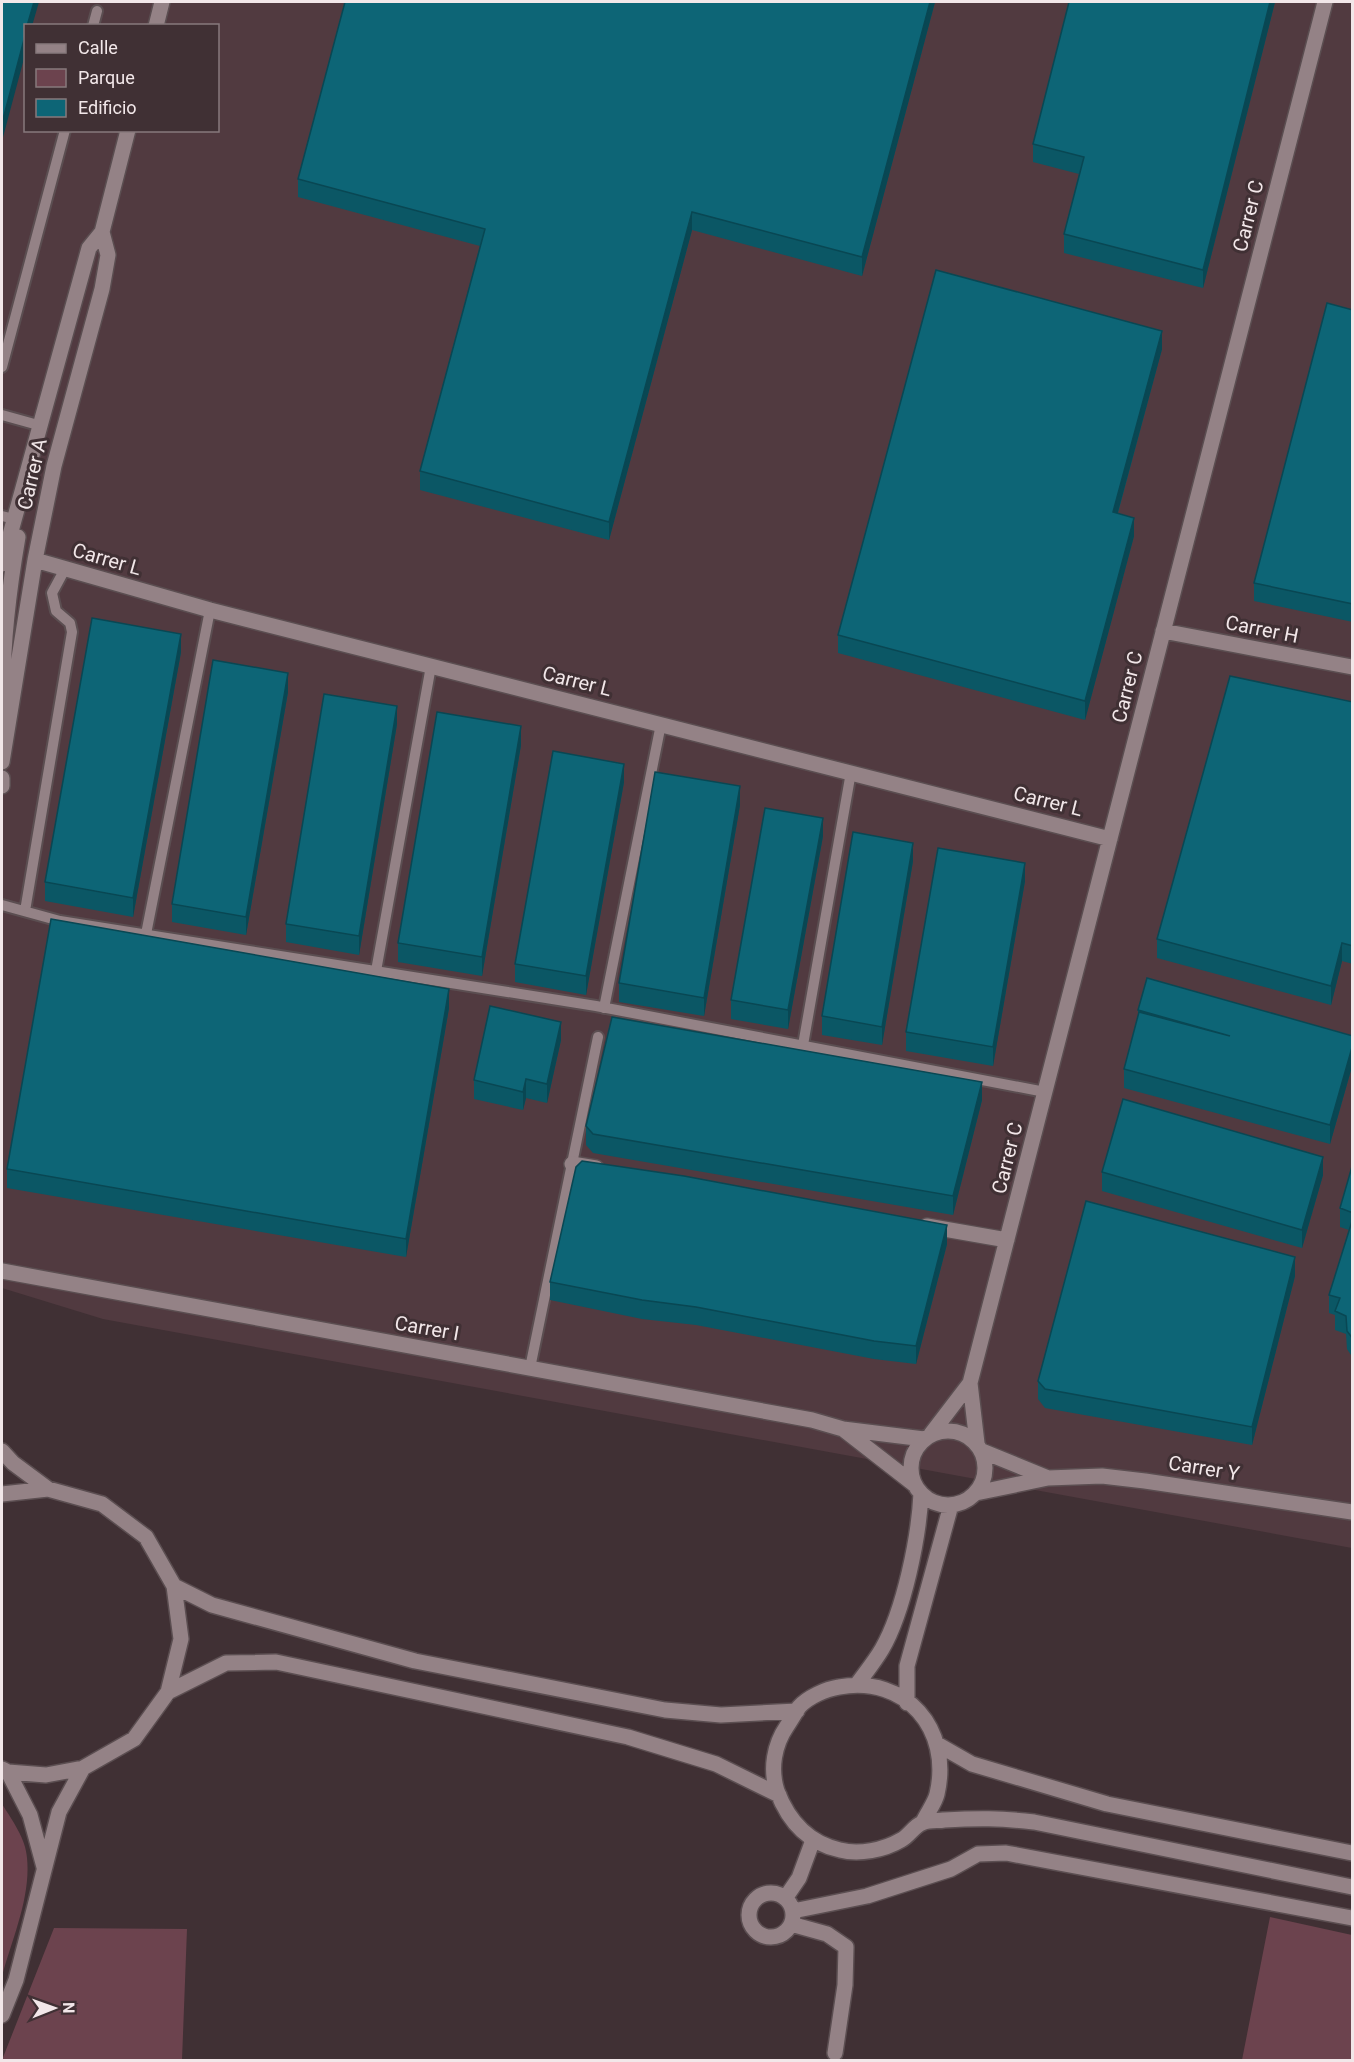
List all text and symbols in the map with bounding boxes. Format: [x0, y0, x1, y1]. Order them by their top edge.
legend [24, 24, 219, 132]
text: Calle [78, 37, 118, 58]
text: Parque [78, 67, 135, 88]
text: Edificio [78, 97, 137, 118]
street label: Carrer C [1228, 178, 1268, 254]
street label: Carrer A [12, 436, 52, 512]
street label: Carrer L [70, 538, 144, 580]
street label: Carrer H [1223, 610, 1301, 648]
street label: Carrer C [1107, 649, 1147, 725]
street label: Carrer L [540, 661, 614, 701]
street label: Carrer L [1011, 781, 1085, 821]
street label: Carrer C [987, 1120, 1027, 1196]
street label: Carrer I [393, 1311, 461, 1345]
street label: Carrer Y [1167, 1451, 1241, 1485]
north arrow [24, 1978, 84, 2038]
text: N [59, 2002, 78, 2014]

